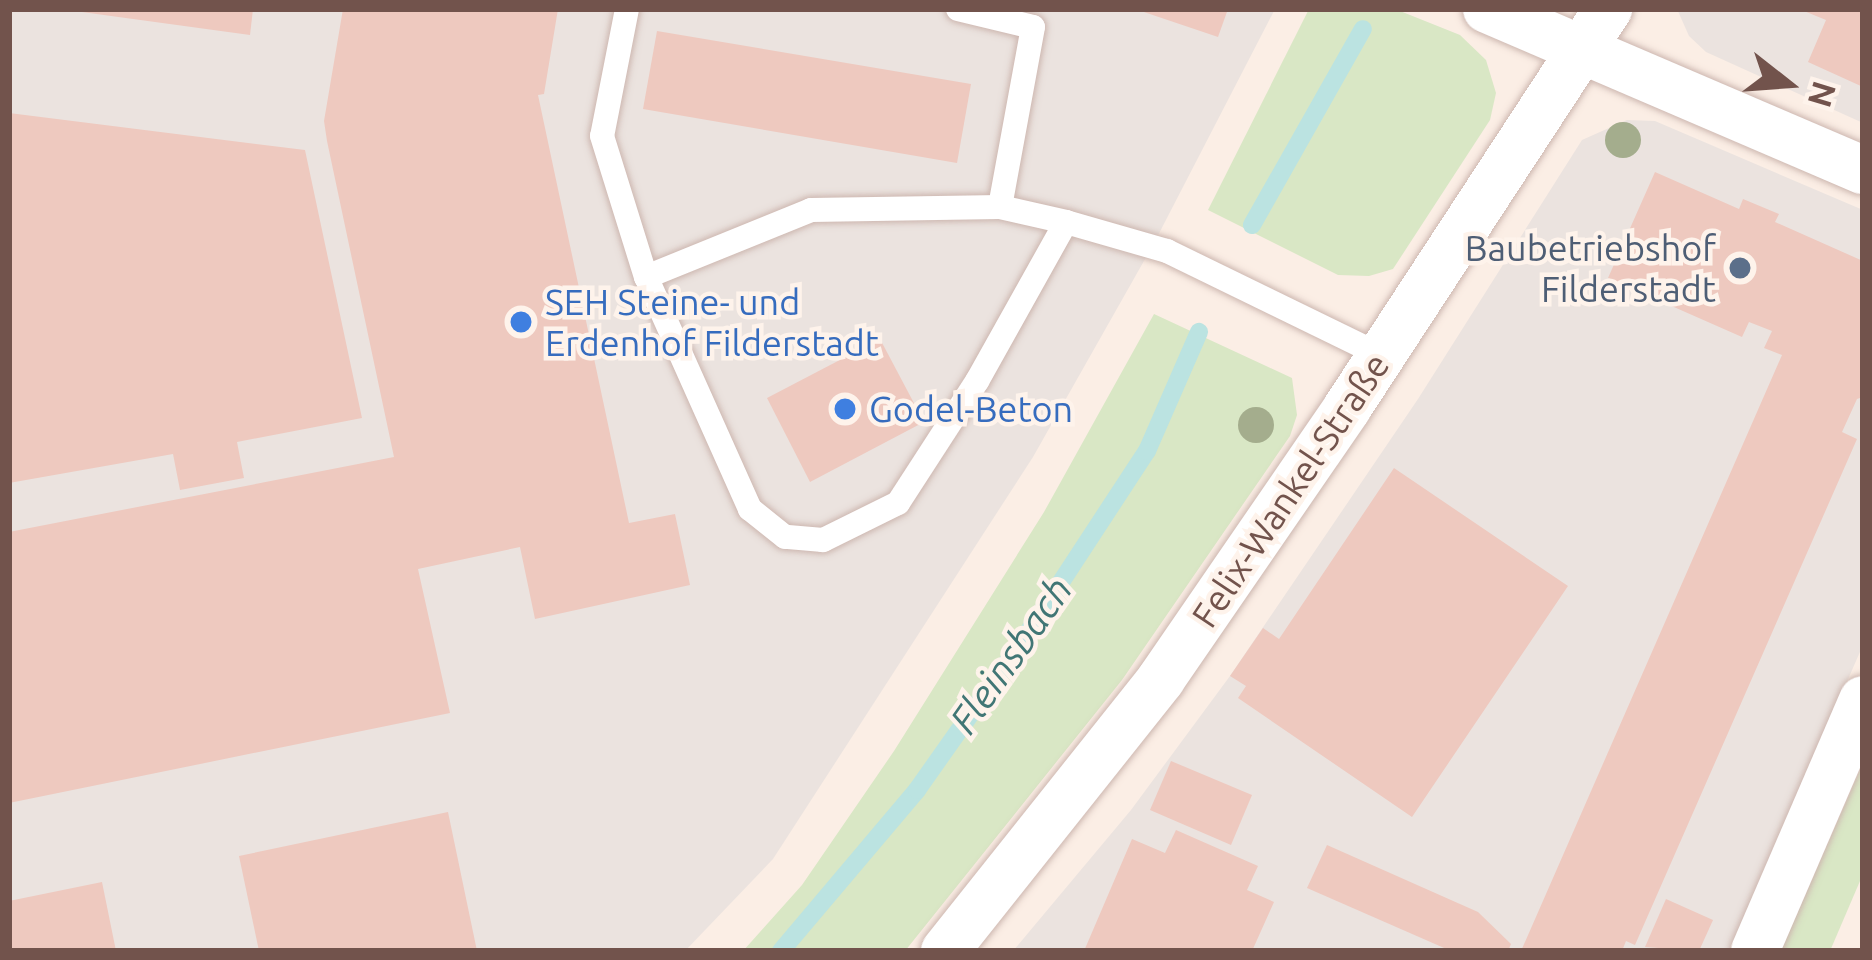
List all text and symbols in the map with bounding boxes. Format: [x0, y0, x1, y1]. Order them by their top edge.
north arrow [1728, 24, 1848, 144]
text: N [1802, 77, 1844, 112]
place label: Baubetriebshof Filderstadt [1465, 225, 1716, 310]
marker: Baubetriebshof Filderstadt [1727, 255, 1753, 281]
place label: SEH Steine- und Erdenhof Filderstadt [545, 279, 879, 364]
marker: SEH Steine- und Erdenhof Filderstadt [508, 309, 534, 335]
street label: Felix-Wankel-Straße [1182, 345, 1398, 635]
place label: Godel-Beton [869, 387, 1073, 431]
marker: Godel-Beton [832, 396, 858, 422]
water label: Fleinsbach [940, 568, 1082, 742]

